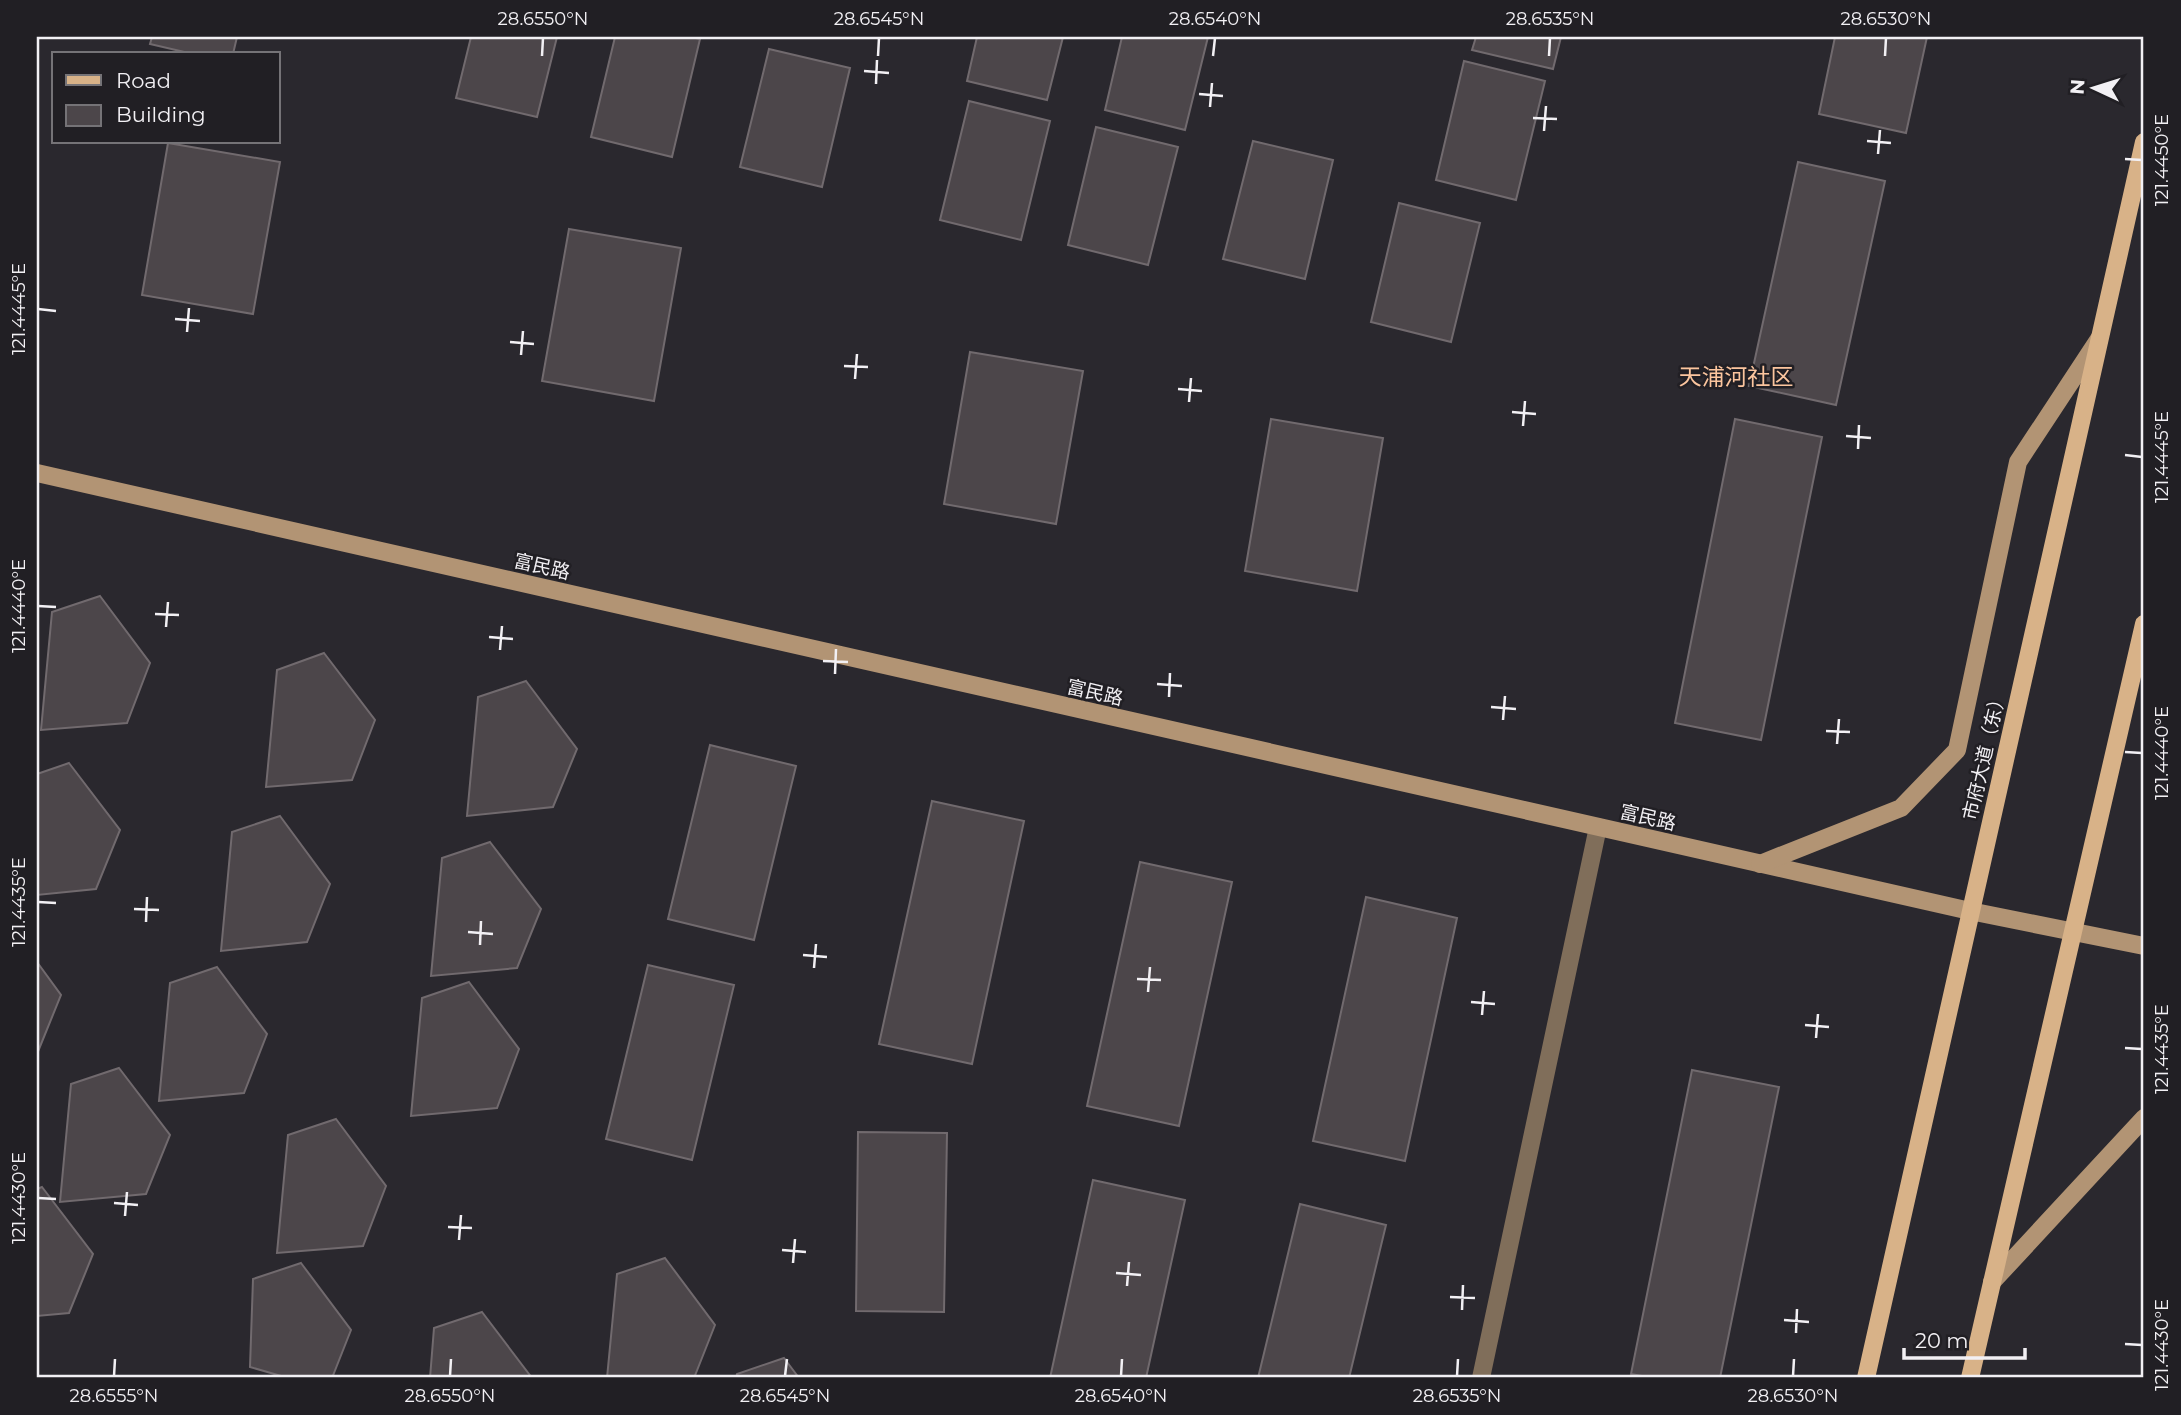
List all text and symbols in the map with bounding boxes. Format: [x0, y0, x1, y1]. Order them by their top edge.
text: 28.6550°N [498, 8, 588, 30]
text: 28.6545°N [834, 8, 924, 30]
text: 28.6540°N [1169, 8, 1261, 30]
text: 28.6535°N [1506, 8, 1594, 30]
text: 28.6530°N [1841, 8, 1931, 30]
legend [52, 52, 280, 144]
north arrow [2058, 52, 2128, 122]
text: Road [116, 68, 171, 93]
text: N [2066, 78, 2090, 95]
text: Building [116, 102, 206, 127]
text: 121.4450°E [2151, 114, 2173, 206]
text: 121.4445°E [8, 263, 30, 355]
district label: 天浦河社区 [1679, 363, 1794, 391]
text: 121.4445°E [2151, 411, 2173, 503]
street label: 富民路 [512, 549, 572, 584]
text: 121.4440°E [8, 559, 30, 653]
street label: 富民路 [1065, 675, 1125, 710]
street label: 市府大道（东） [1958, 688, 2011, 823]
text: 121.4440°E [2151, 706, 2173, 800]
street label: 富民路 [1618, 800, 1678, 835]
text: 121.4435°E [8, 857, 30, 947]
text: 121.4435°E [2151, 1004, 2173, 1094]
text: 121.4430°E [8, 1152, 30, 1244]
text: 121.4430°E [2151, 1299, 2173, 1391]
scale bar [1904, 1317, 2025, 1361]
text: 20 m [1915, 1328, 1969, 1353]
text: 28.6555°N [70, 1385, 158, 1407]
text: 28.6550°N [405, 1385, 495, 1407]
text: 28.6545°N [740, 1385, 830, 1407]
text: 28.6540°N [1075, 1385, 1167, 1407]
text: 28.6535°N [1413, 1385, 1501, 1407]
text: 28.6530°N [1748, 1385, 1838, 1407]

